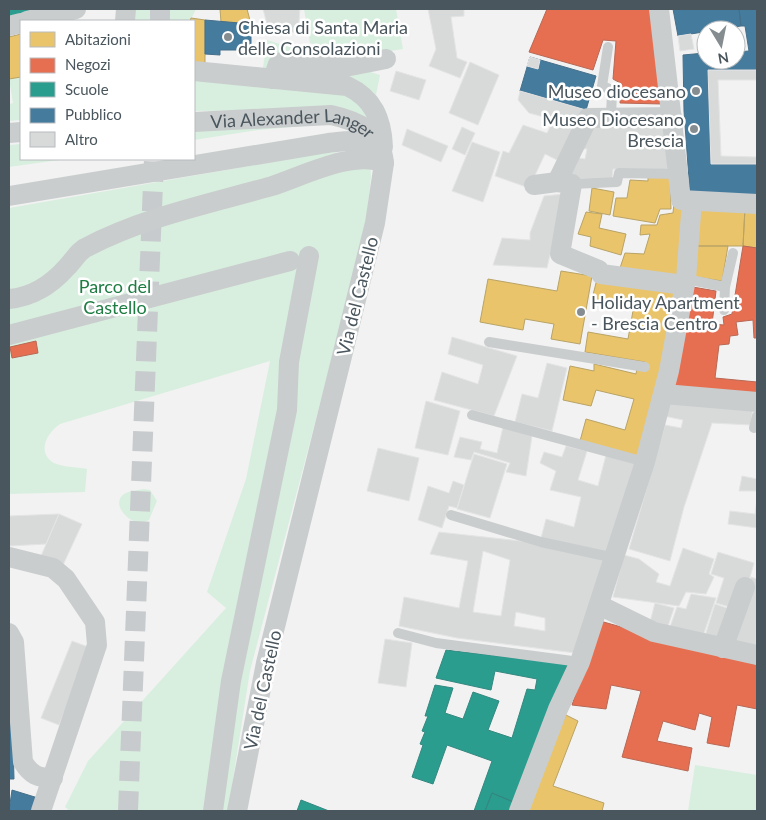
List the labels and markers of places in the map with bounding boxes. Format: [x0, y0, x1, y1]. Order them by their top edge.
place label: Chiesa di Santa Maria delle Consolazioni [238, 16, 408, 59]
marker: Chiesa di Santa Maria delle Consolazioni [222, 31, 234, 43]
place label: Museo diocesano [548, 80, 686, 102]
marker: Museo diocesano [690, 85, 702, 97]
place label: Museo Diocesano Brescia [542, 108, 684, 151]
marker: Museo Diocesano Brescia [688, 123, 700, 135]
place label: Holiday Apartment - Brescia Centro [591, 291, 740, 334]
marker: Holiday Apartment - Brescia Centro [575, 306, 587, 318]

